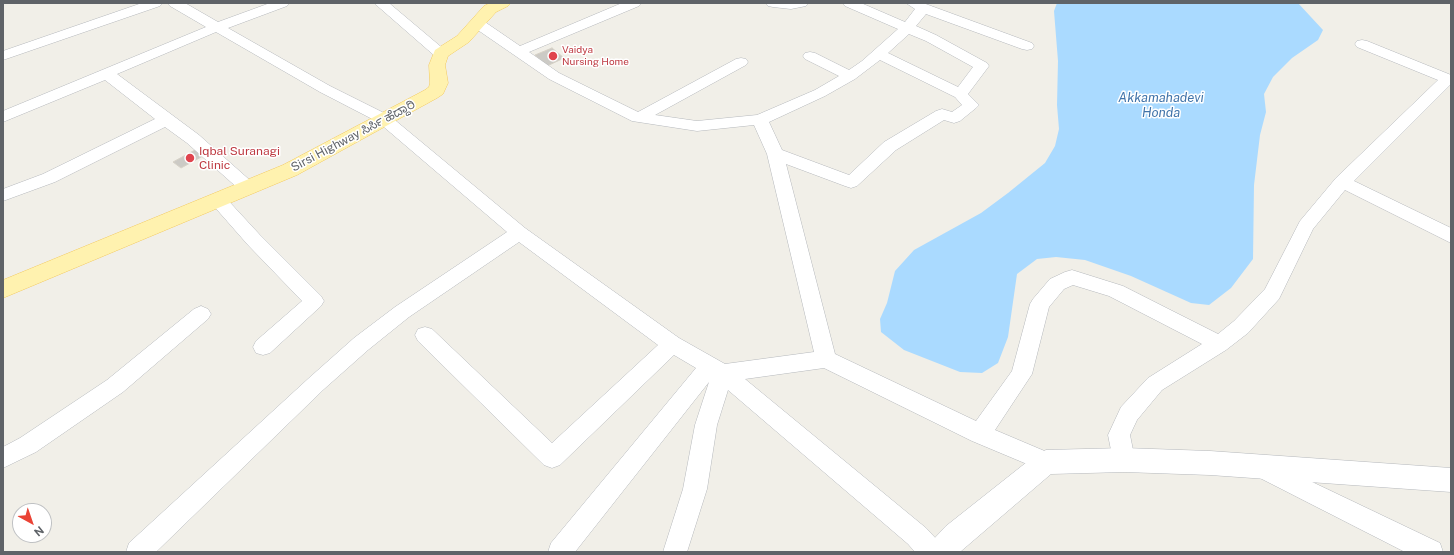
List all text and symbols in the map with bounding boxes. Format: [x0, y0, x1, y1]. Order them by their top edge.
place label: Vaidya Nursing Home [562, 44, 629, 68]
marker: Vaidya Nursing Home [547, 50, 559, 62]
water label: Akkamahadevi Honda [1118, 90, 1204, 121]
street label: Sirsi Highway ಸಿರ್ಸಿ ಹೆದ್ದಾರಿ [289, 97, 417, 175]
place label: Iqbal Suranagi Clinic [199, 144, 280, 172]
marker: Iqbal Suranagi Clinic [184, 152, 196, 164]
north arrow [12, 503, 52, 543]
text: N [32, 524, 46, 539]

